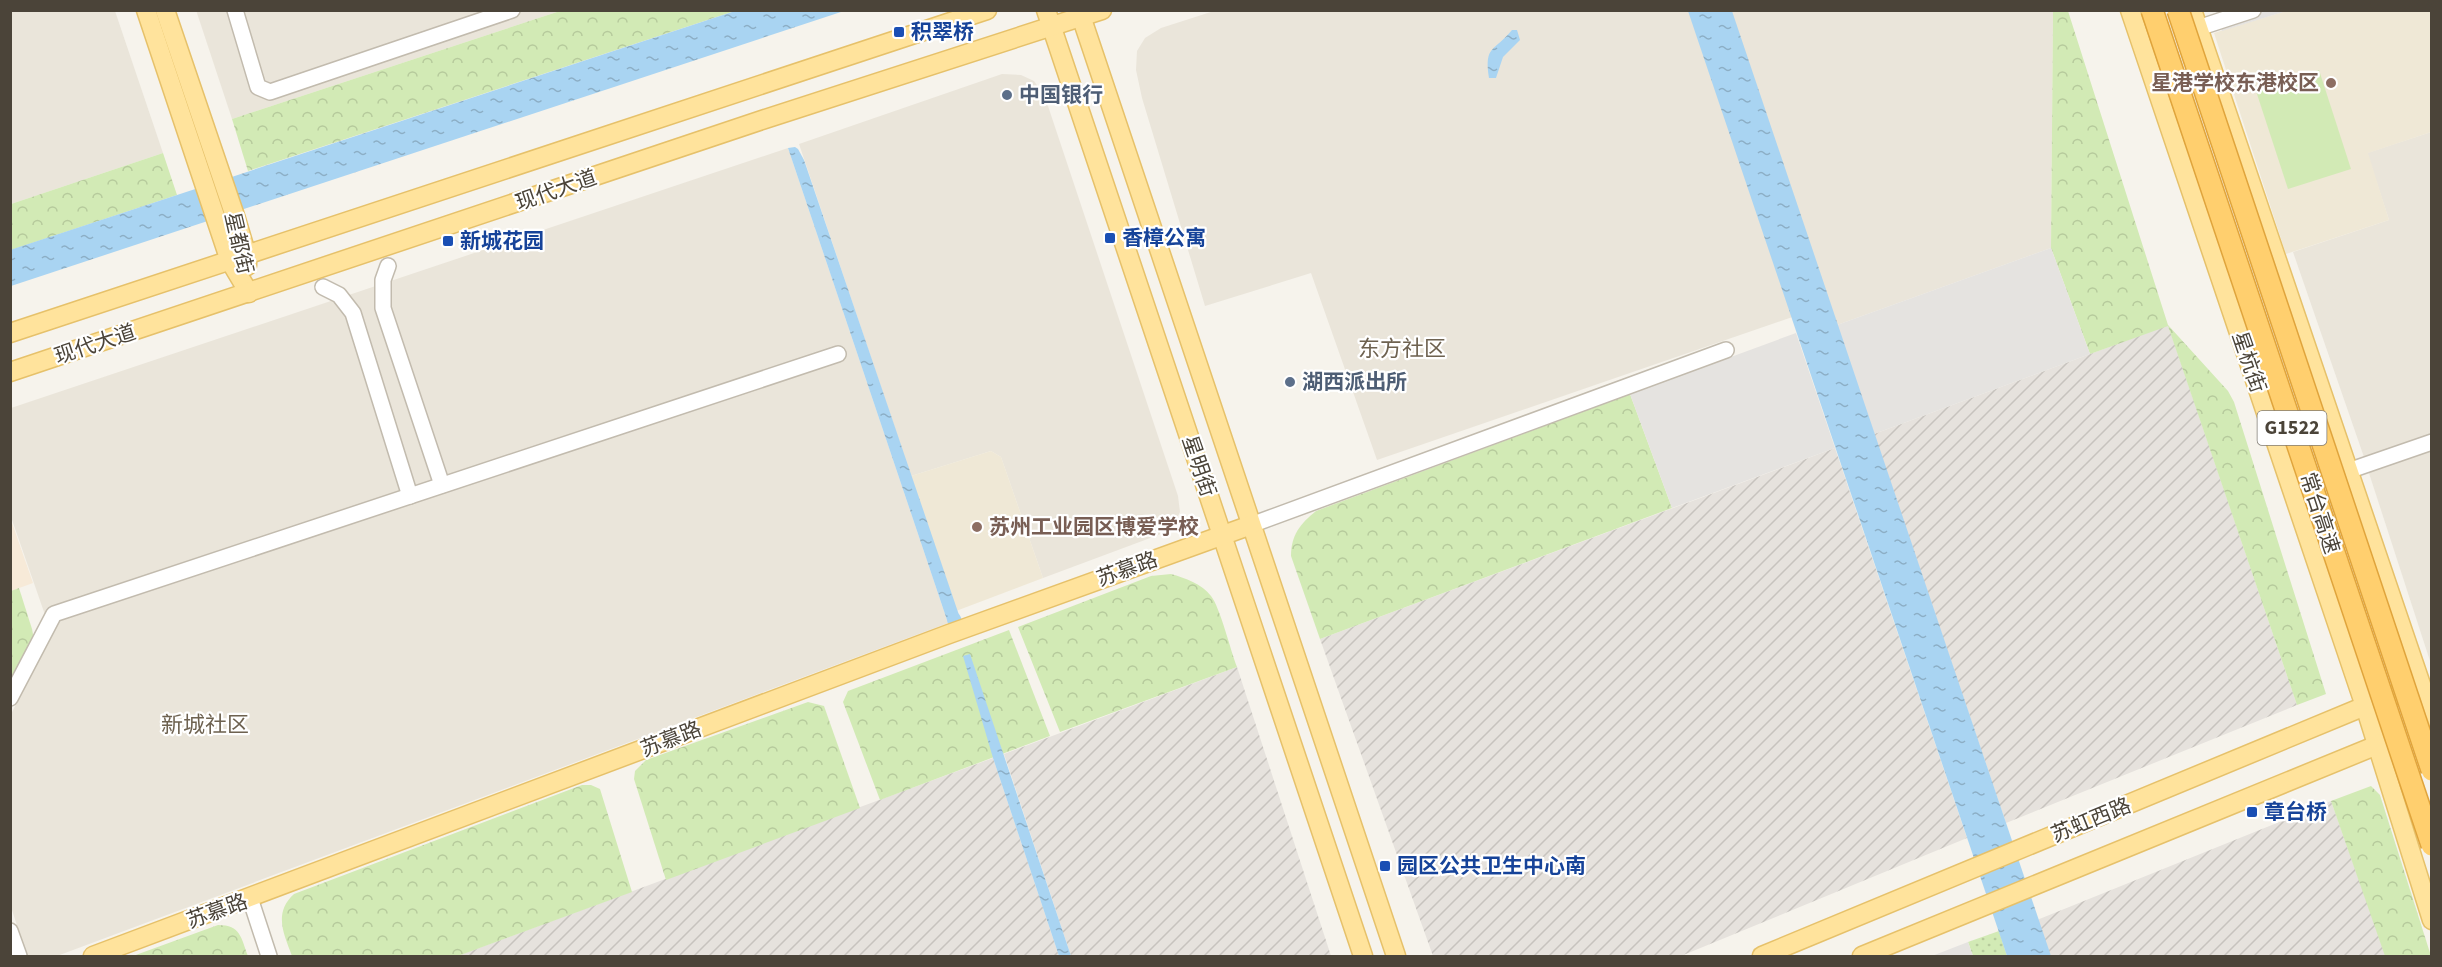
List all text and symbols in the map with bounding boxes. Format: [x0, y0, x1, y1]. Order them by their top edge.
place label: 积翠桥 [911, 17, 974, 47]
marker: 积翠桥 [892, 25, 906, 39]
place label: 星港学校东港校区 [2151, 68, 2319, 98]
marker: 星港学校东港校区 [2324, 76, 2338, 90]
place label: 中国银行 [1019, 80, 1103, 110]
marker: 中国银行 [1000, 88, 1014, 102]
street label: 现代大道 [511, 162, 601, 218]
street label: 星都街 [217, 209, 261, 277]
place label: 香樟公寓 [1122, 223, 1206, 253]
place label: 新城花园 [460, 226, 544, 256]
marker: 香樟公寓 [1103, 231, 1117, 245]
marker: 新城花园 [441, 234, 455, 248]
street label: 现代大道 [50, 317, 140, 371]
street label: 星杭街 [2225, 327, 2273, 397]
district label: 东方社区 [1358, 333, 1446, 365]
place label: 湖西派出所 [1302, 367, 1407, 397]
marker: 湖西派出所 [1283, 375, 1297, 389]
road number: G1522 [2258, 411, 2326, 445]
street label: 星明街 [1175, 431, 1223, 501]
street label: 常台高速 [2293, 468, 2347, 558]
place label: 苏州工业园区博爱学校 [989, 512, 1199, 542]
marker: 苏州工业园区博爱学校 [970, 520, 984, 534]
street label: 苏慕路 [1092, 544, 1162, 594]
district label: 新城社区 [161, 709, 249, 741]
street label: 苏慕路 [636, 714, 706, 764]
street label: 苏虹西路 [2046, 790, 2136, 850]
place label: 章台桥 [2264, 797, 2327, 827]
marker: 章台桥 [2245, 805, 2259, 819]
place label: 园区公共卫生中心南 [1397, 851, 1586, 881]
marker: 园区公共卫生中心南 [1378, 859, 1392, 873]
street label: 苏慕路 [182, 886, 252, 936]

